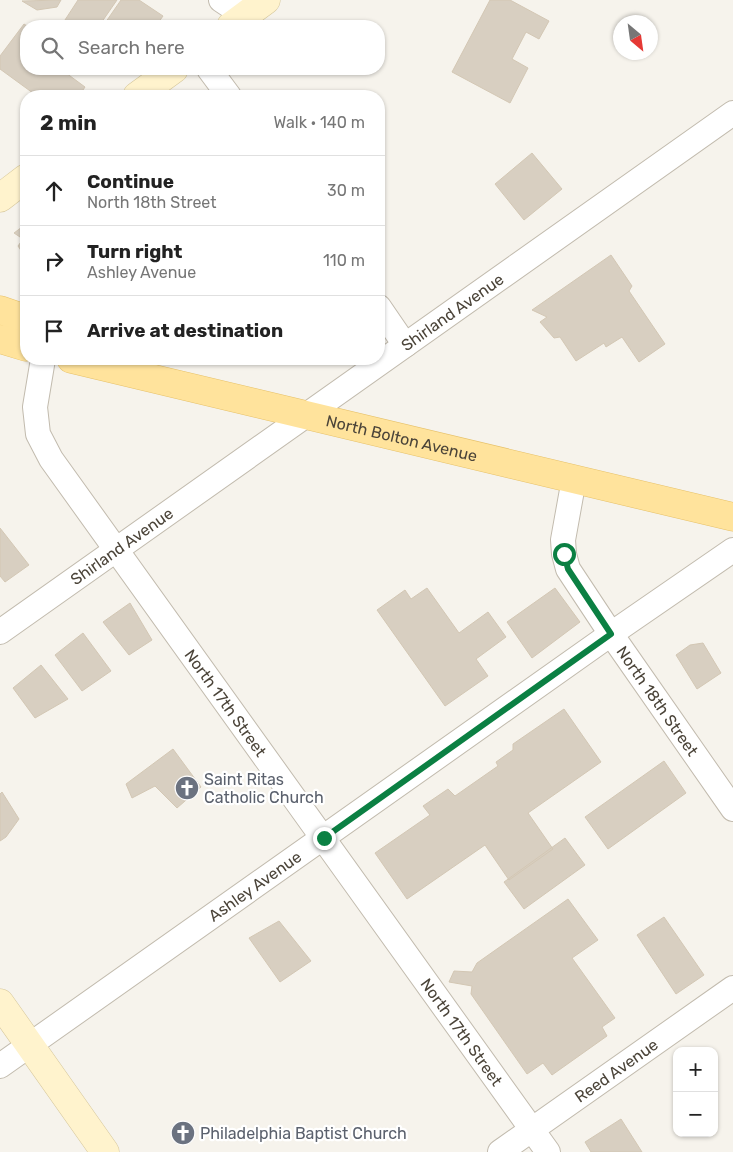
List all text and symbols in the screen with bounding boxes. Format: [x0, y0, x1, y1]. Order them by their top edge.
north arrow [613, 15, 658, 60]
search box [20, 20, 385, 75]
icon: search [38, 34, 66, 62]
text: Search here [78, 36, 185, 59]
text: 2 min [40, 110, 97, 135]
text: Walk · 140 m [274, 113, 365, 132]
text: Continue [87, 170, 174, 193]
icon: ahead [40, 177, 68, 205]
text: 30 m [327, 181, 365, 200]
text: North 18th Street [87, 193, 217, 212]
text: Turn right [87, 240, 182, 263]
icon: right [40, 247, 68, 275]
text: 110 m [323, 251, 365, 270]
text: Ashley Avenue [87, 263, 196, 282]
street label: Shirland Avenue [397, 269, 507, 355]
icon: arrive [40, 317, 68, 345]
text: Arrive at destination [87, 319, 283, 342]
street label: North Bolton Avenue [324, 411, 479, 465]
street label: Shirland Avenue [67, 503, 177, 589]
route start [553, 543, 576, 566]
street label: North 18th Street [613, 642, 702, 759]
street label: North 17th Street [181, 645, 271, 760]
place label: Saint Ritas Catholic Church [204, 770, 324, 807]
church icon: Saint Ritas Catholic Church [174, 775, 200, 801]
route end [313, 827, 336, 850]
street label: Ashley Avenue [205, 847, 305, 925]
street label: North 17th Street [417, 974, 507, 1089]
street label: Reed Avenue [571, 1034, 661, 1106]
map controls [673, 1047, 718, 1137]
button: + [673, 1047, 718, 1092]
button: − [673, 1092, 718, 1137]
church icon: Philadelphia Baptist Church [170, 1120, 196, 1146]
place label: Philadelphia Baptist Church [200, 1124, 407, 1143]

